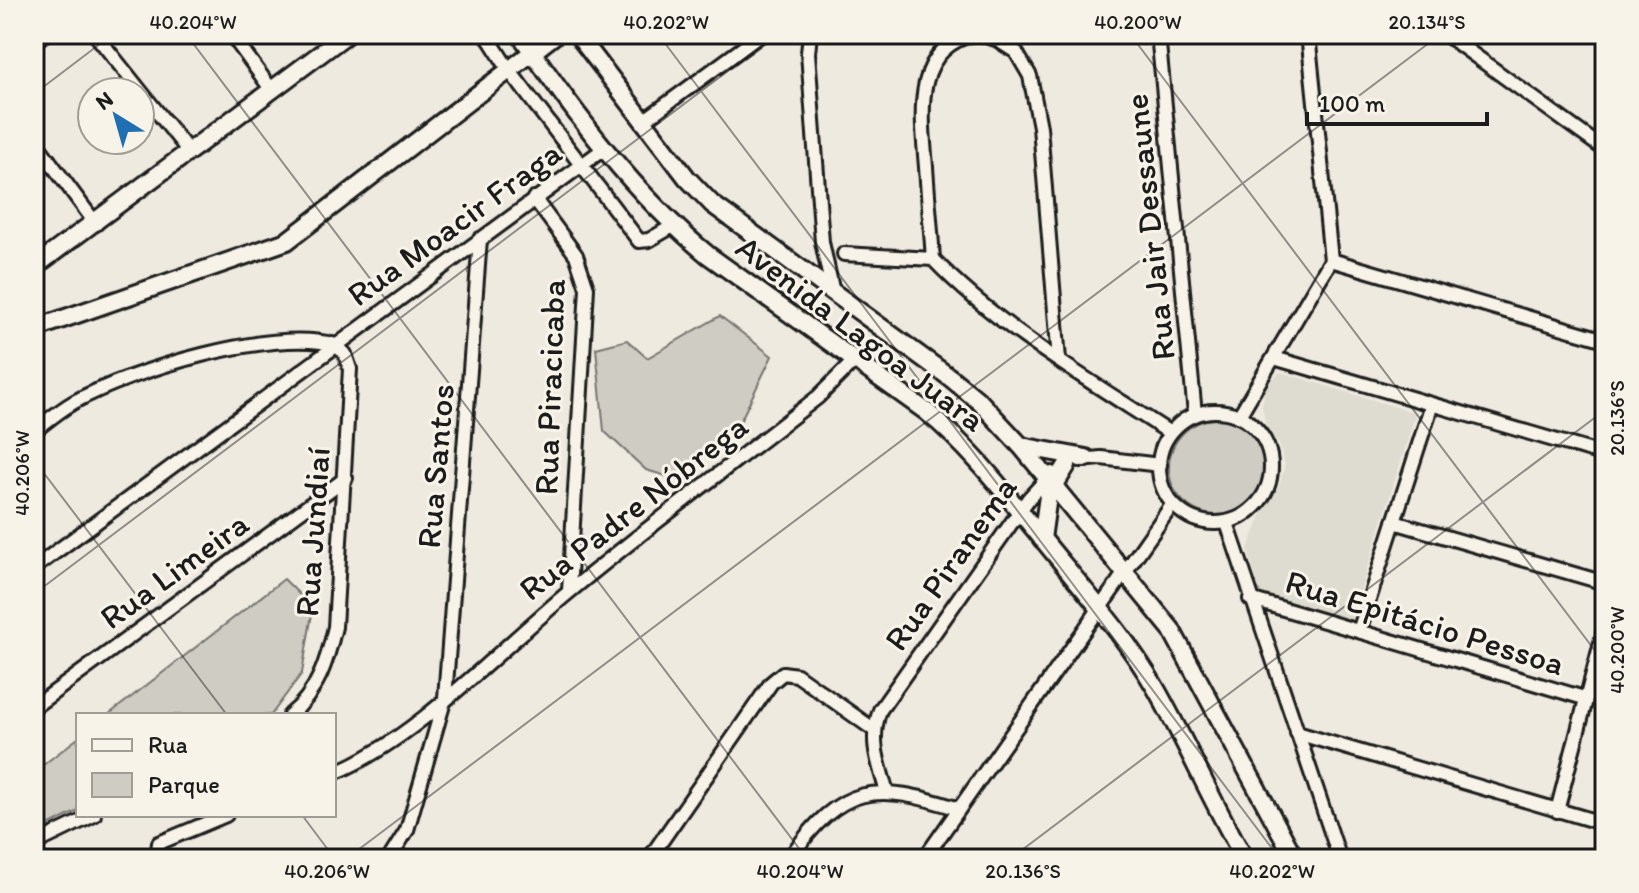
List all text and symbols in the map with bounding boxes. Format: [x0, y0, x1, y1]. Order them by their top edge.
text: 40.204°W [149, 10, 237, 34]
text: 40.202°W [623, 10, 709, 34]
text: 40.200°W [1094, 10, 1182, 34]
text: 20.134°S [1388, 10, 1466, 34]
north arrow [76, 76, 156, 156]
scale bar [1307, 76, 1487, 126]
text: N [90, 85, 118, 116]
text: 100 m [1319, 89, 1385, 118]
street label: Rua Jair Dessaune [1115, 92, 1184, 362]
street label: Rua Moacir Fraga [339, 132, 570, 315]
street label: Avenida Lagoa Juara [728, 226, 994, 441]
street label: Rua Piracicaba [525, 278, 574, 496]
text: 20.136°S [1605, 380, 1629, 456]
street label: Rua Santos [408, 382, 463, 550]
street label: Rua Padre Nóbrega [511, 405, 756, 609]
text: 40.206°W [10, 430, 34, 516]
street label: Rua Jundiaí [286, 446, 339, 618]
street label: Rua Piranema [875, 468, 1026, 658]
street label: Rua Limeira [92, 503, 257, 638]
street label: Rua Epitácio Pessoa [1281, 561, 1569, 684]
text: 40.200°W [1605, 606, 1629, 694]
legend [76, 713, 336, 817]
text: Rua [148, 730, 188, 759]
text: Parque [148, 770, 220, 799]
text: 40.206°W [284, 859, 370, 883]
text: 40.204°W [756, 859, 844, 883]
text: 20.136°S [985, 859, 1061, 883]
text: 40.202°W [1229, 859, 1315, 883]

